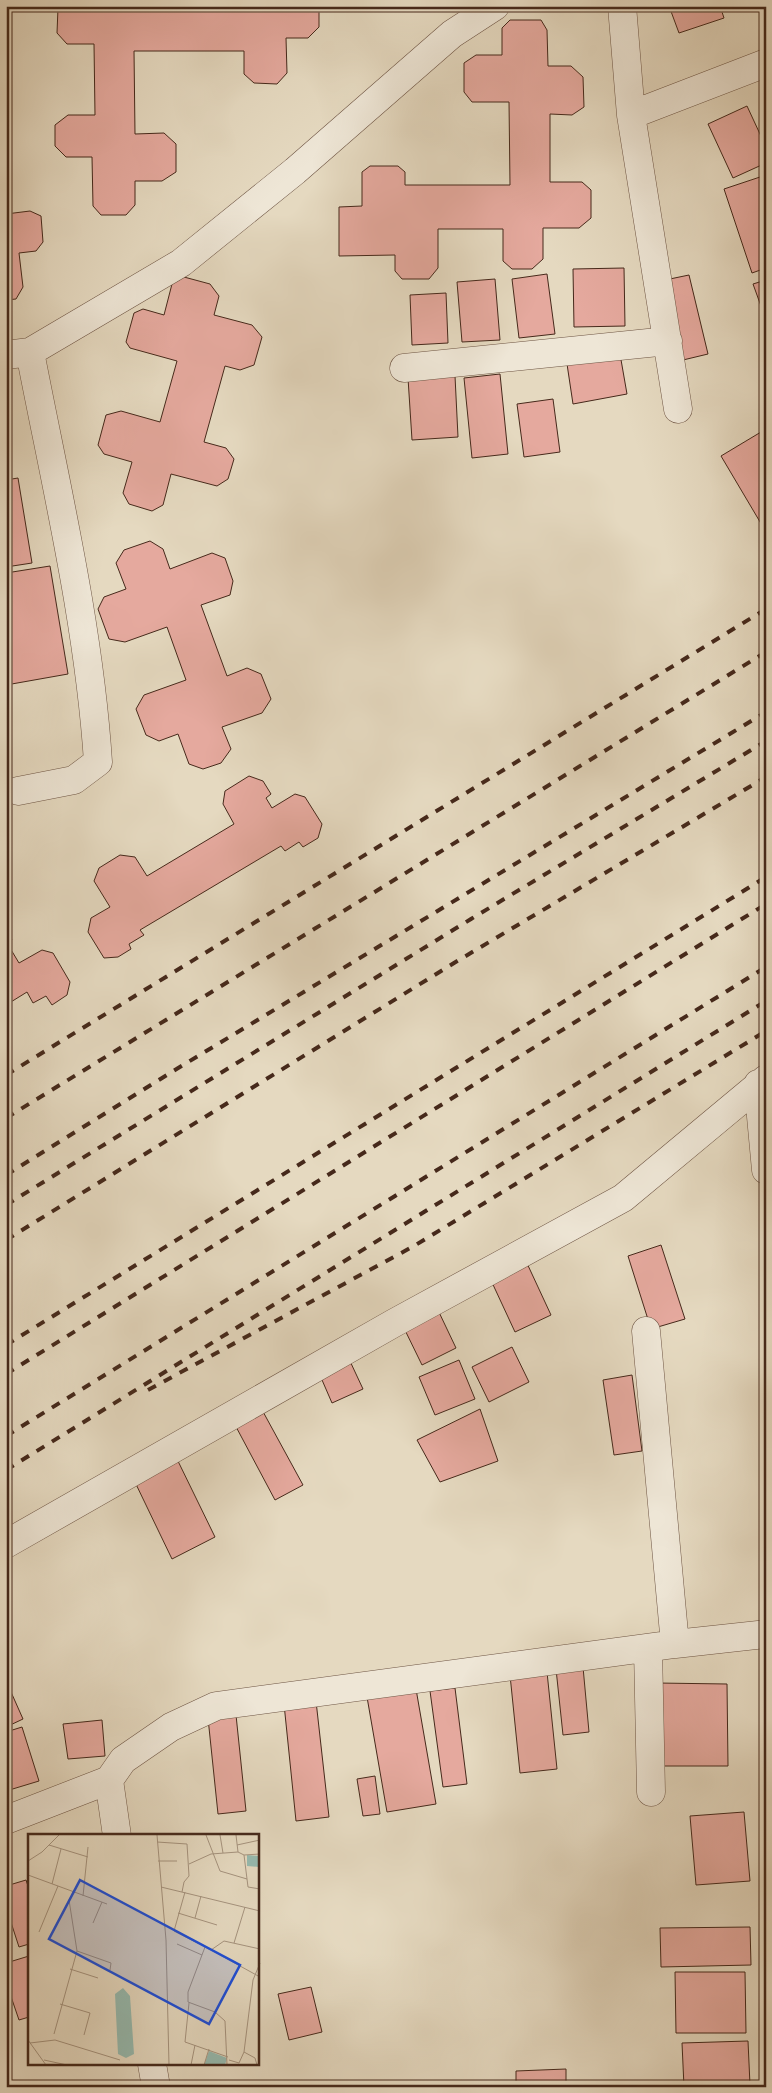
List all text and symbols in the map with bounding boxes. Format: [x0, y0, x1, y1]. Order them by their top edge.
inset map [28, 1834, 259, 2066]

